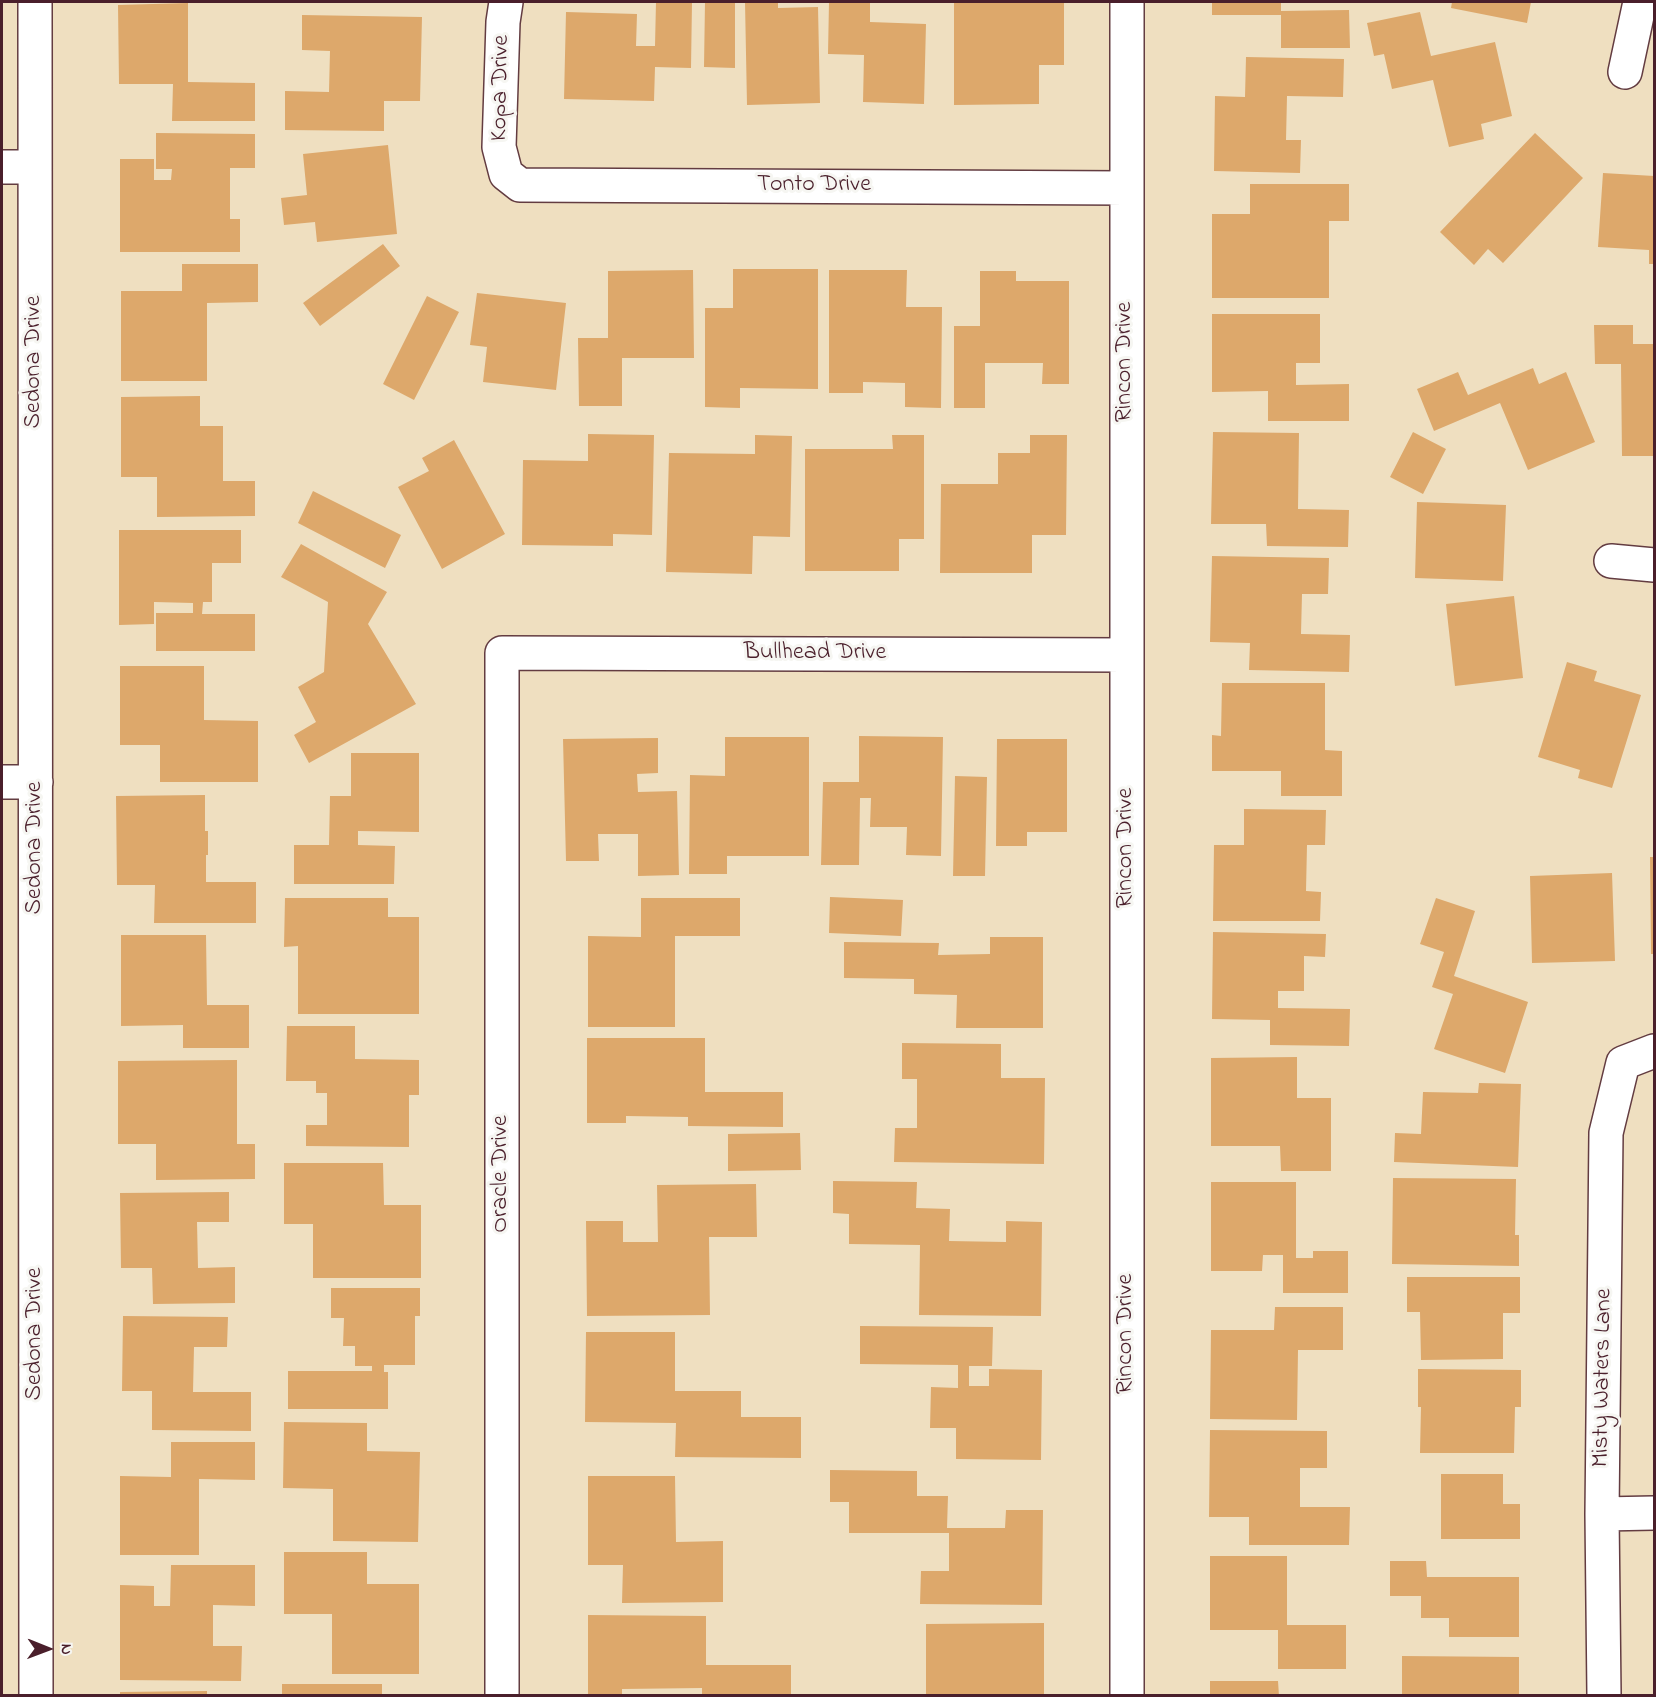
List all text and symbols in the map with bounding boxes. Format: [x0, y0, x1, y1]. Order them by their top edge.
street label: Kopa Drive [487, 35, 517, 141]
street label: Tonto Drive [757, 172, 871, 200]
street label: Sedona Drive [21, 295, 49, 429]
street label: Rincon Drive [1112, 302, 1140, 422]
street label: Bullhead Drive [744, 640, 886, 668]
street label: Sedona Drive [22, 781, 50, 915]
street label: Rincon Drive [1113, 788, 1141, 908]
street label: Oracle Drive [488, 1115, 516, 1233]
street label: Sedona Drive [22, 1267, 50, 1401]
street label: Rincon Drive [1113, 1274, 1141, 1394]
street label: Misty Waters Lane [1588, 1288, 1620, 1468]
north arrow [18, 1619, 78, 1679]
text: N [54, 1644, 78, 1655]

